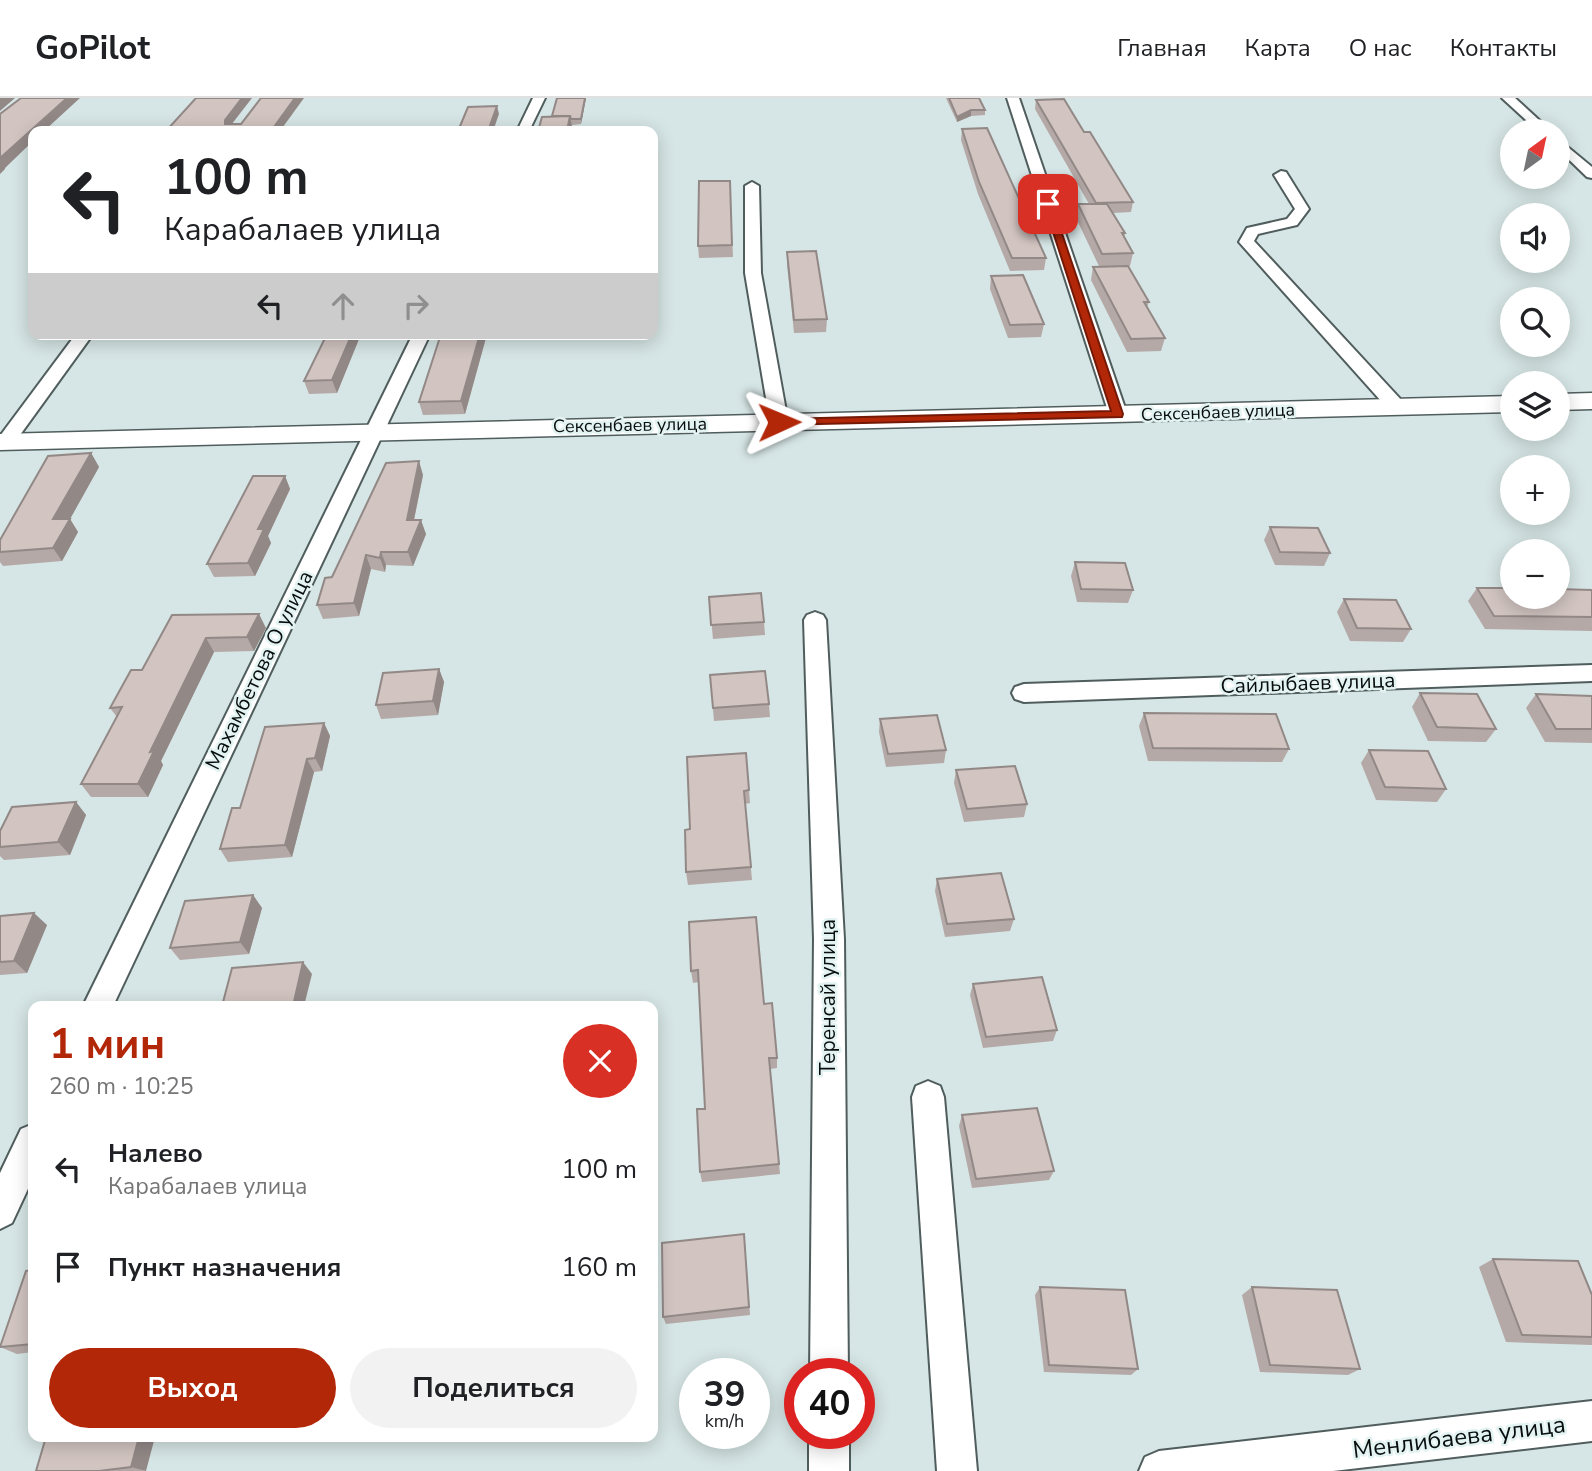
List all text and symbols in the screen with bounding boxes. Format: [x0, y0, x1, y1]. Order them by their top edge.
text: GoPilot [35, 26, 150, 71]
text: Главная [1117, 32, 1207, 64]
text: Карта [1245, 32, 1311, 64]
text: О нас [1349, 32, 1412, 64]
text: Контакты [1450, 32, 1557, 64]
north arrow [1500, 119, 1570, 189]
map controls [1500, 119, 1570, 609]
text: 100 m [164, 144, 308, 211]
icon: left [49, 154, 140, 245]
pin [1018, 174, 1078, 234]
icon: arrive [1029, 185, 1067, 223]
button: sound [1500, 203, 1570, 273]
text: Карабалаев улица [164, 208, 441, 251]
icon: left [251, 287, 289, 325]
icon: ahead [324, 287, 362, 325]
icon: right [397, 287, 435, 325]
button: search [1500, 287, 1570, 357]
button: layers [1500, 371, 1570, 441]
position arrow [742, 385, 816, 459]
street label: Сексенбаев улица [1140, 397, 1296, 427]
street label: Сексенбаев улица [553, 412, 707, 438]
button: + [1500, 455, 1570, 525]
button: − [1500, 539, 1570, 609]
street label: Махамбетова О улица [199, 566, 319, 774]
street label: Сайлыбаев улица [1220, 666, 1396, 700]
street label: Теренсай улица [814, 919, 842, 1075]
text: 1 мин [49, 1016, 165, 1073]
button: close [563, 1024, 637, 1098]
text: 260 m · 10:25 [49, 1071, 194, 1102]
text: Налево [108, 1136, 203, 1171]
icon: left [49, 1150, 87, 1188]
text: 100 m [561, 1152, 637, 1187]
text: Карабалаев улица [108, 1171, 307, 1202]
icon: arrive [49, 1248, 87, 1286]
text: Пункт назначения [108, 1250, 341, 1285]
text: 160 m [561, 1250, 637, 1285]
button: Выход [49, 1348, 336, 1428]
button: Поделиться [350, 1348, 637, 1428]
speed limit sign: 40 [784, 1358, 875, 1449]
text: 39 [703, 1371, 746, 1418]
street label: Менлибаева улица [1351, 1408, 1567, 1466]
text: km/h [705, 1409, 744, 1433]

